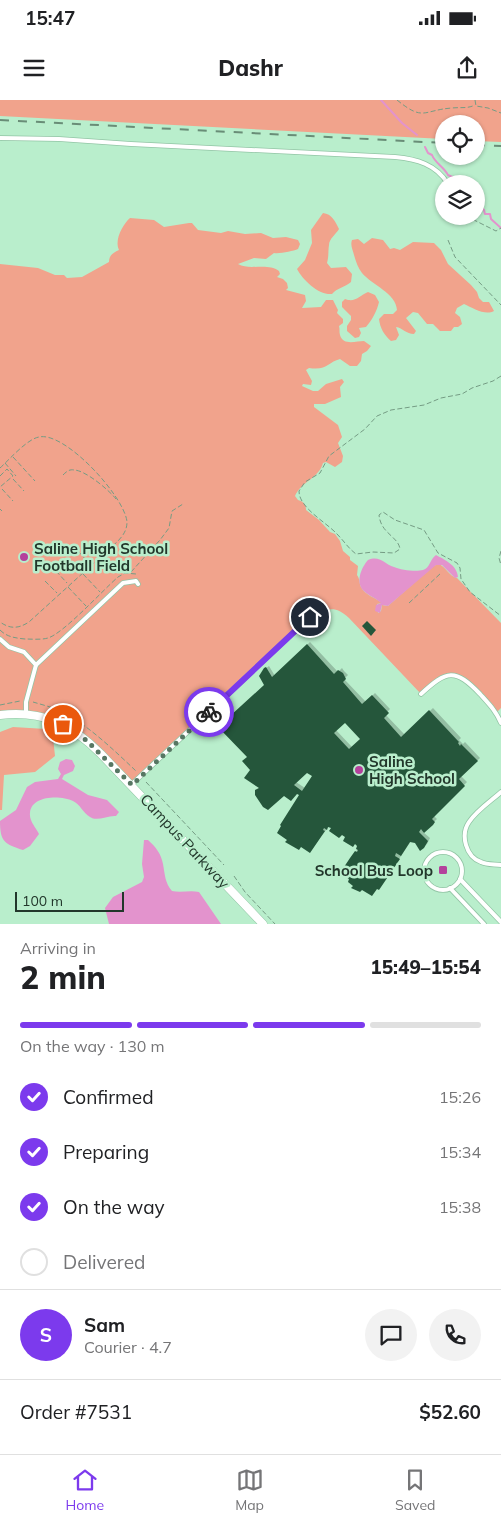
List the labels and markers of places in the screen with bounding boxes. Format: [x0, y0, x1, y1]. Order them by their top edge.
place label: Saline High School Football Field [34, 539, 168, 575]
marker: Saline High School Football Field [18, 551, 30, 563]
pin [289, 596, 331, 638]
pin [42, 703, 84, 745]
place label: Saline High School [369, 752, 455, 788]
marker: Saline High School [353, 764, 365, 776]
place label: School Bus Loop [315, 861, 433, 880]
marker: School Bus Loop [437, 864, 449, 876]

